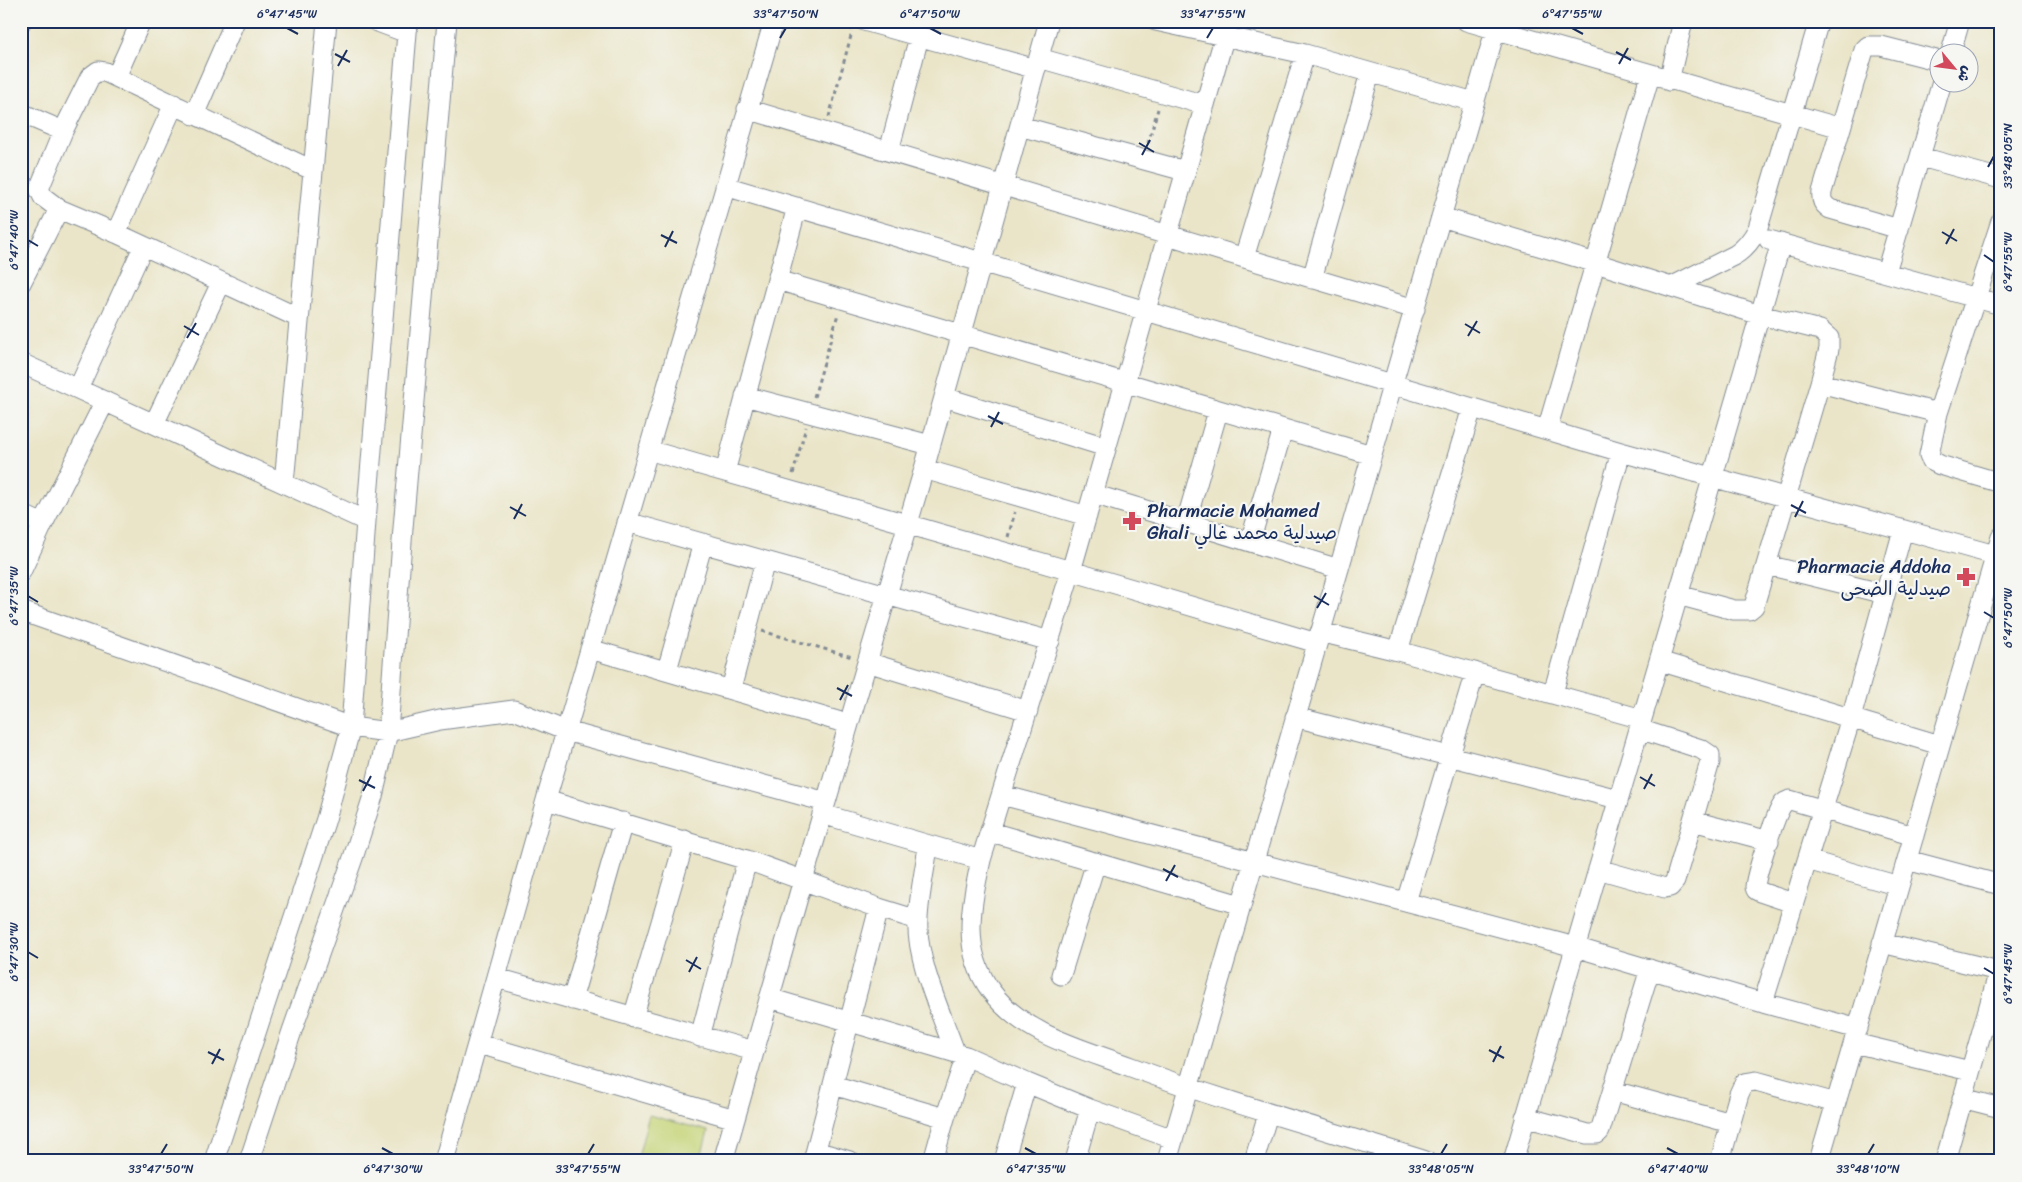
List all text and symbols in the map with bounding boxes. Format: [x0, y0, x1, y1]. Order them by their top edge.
text: 6°47'45"W [257, 3, 318, 25]
text: 33°47'50"N [753, 3, 819, 25]
text: 6°47'50"W [900, 3, 961, 25]
text: 33°47'55"N [1180, 3, 1246, 25]
text: 6°47'55"W [1542, 3, 1603, 25]
north arrow [1930, 42, 1980, 92]
text: ش [1950, 61, 1980, 87]
text: 33°48'05"N [1997, 122, 2019, 189]
text: 6°47'40"W [3, 209, 25, 270]
text: 6°47'55"W [1997, 231, 2019, 292]
place label: Pharmacie Mohamed Ghali صيدلية محمد غالي [1147, 494, 1337, 549]
pharmacy icon: Pharmacie Mohamed Ghali صيدلية محمد غالي [1121, 510, 1143, 532]
place label: Pharmacie Addoha صيدلية الضحى [1797, 550, 1951, 605]
text: 6°47'35"W [3, 566, 25, 625]
pharmacy icon: Pharmacie Addoha صيدلية الضحى [1955, 566, 1977, 588]
text: 6°47'50"W [1997, 587, 2019, 648]
text: 6°47'30"W [3, 922, 25, 982]
text: 6°47'45"W [1997, 943, 2019, 1004]
text: 33°47'50"N [128, 1158, 194, 1180]
text: 6°47'30"W [363, 1158, 423, 1180]
text: 33°47'55"N [555, 1158, 621, 1180]
text: 6°47'35"W [1007, 1158, 1066, 1180]
text: 33°48'05"N [1408, 1158, 1475, 1180]
text: 6°47'40"W [1648, 1158, 1709, 1180]
text: 33°48'10"N [1836, 1158, 1900, 1180]

